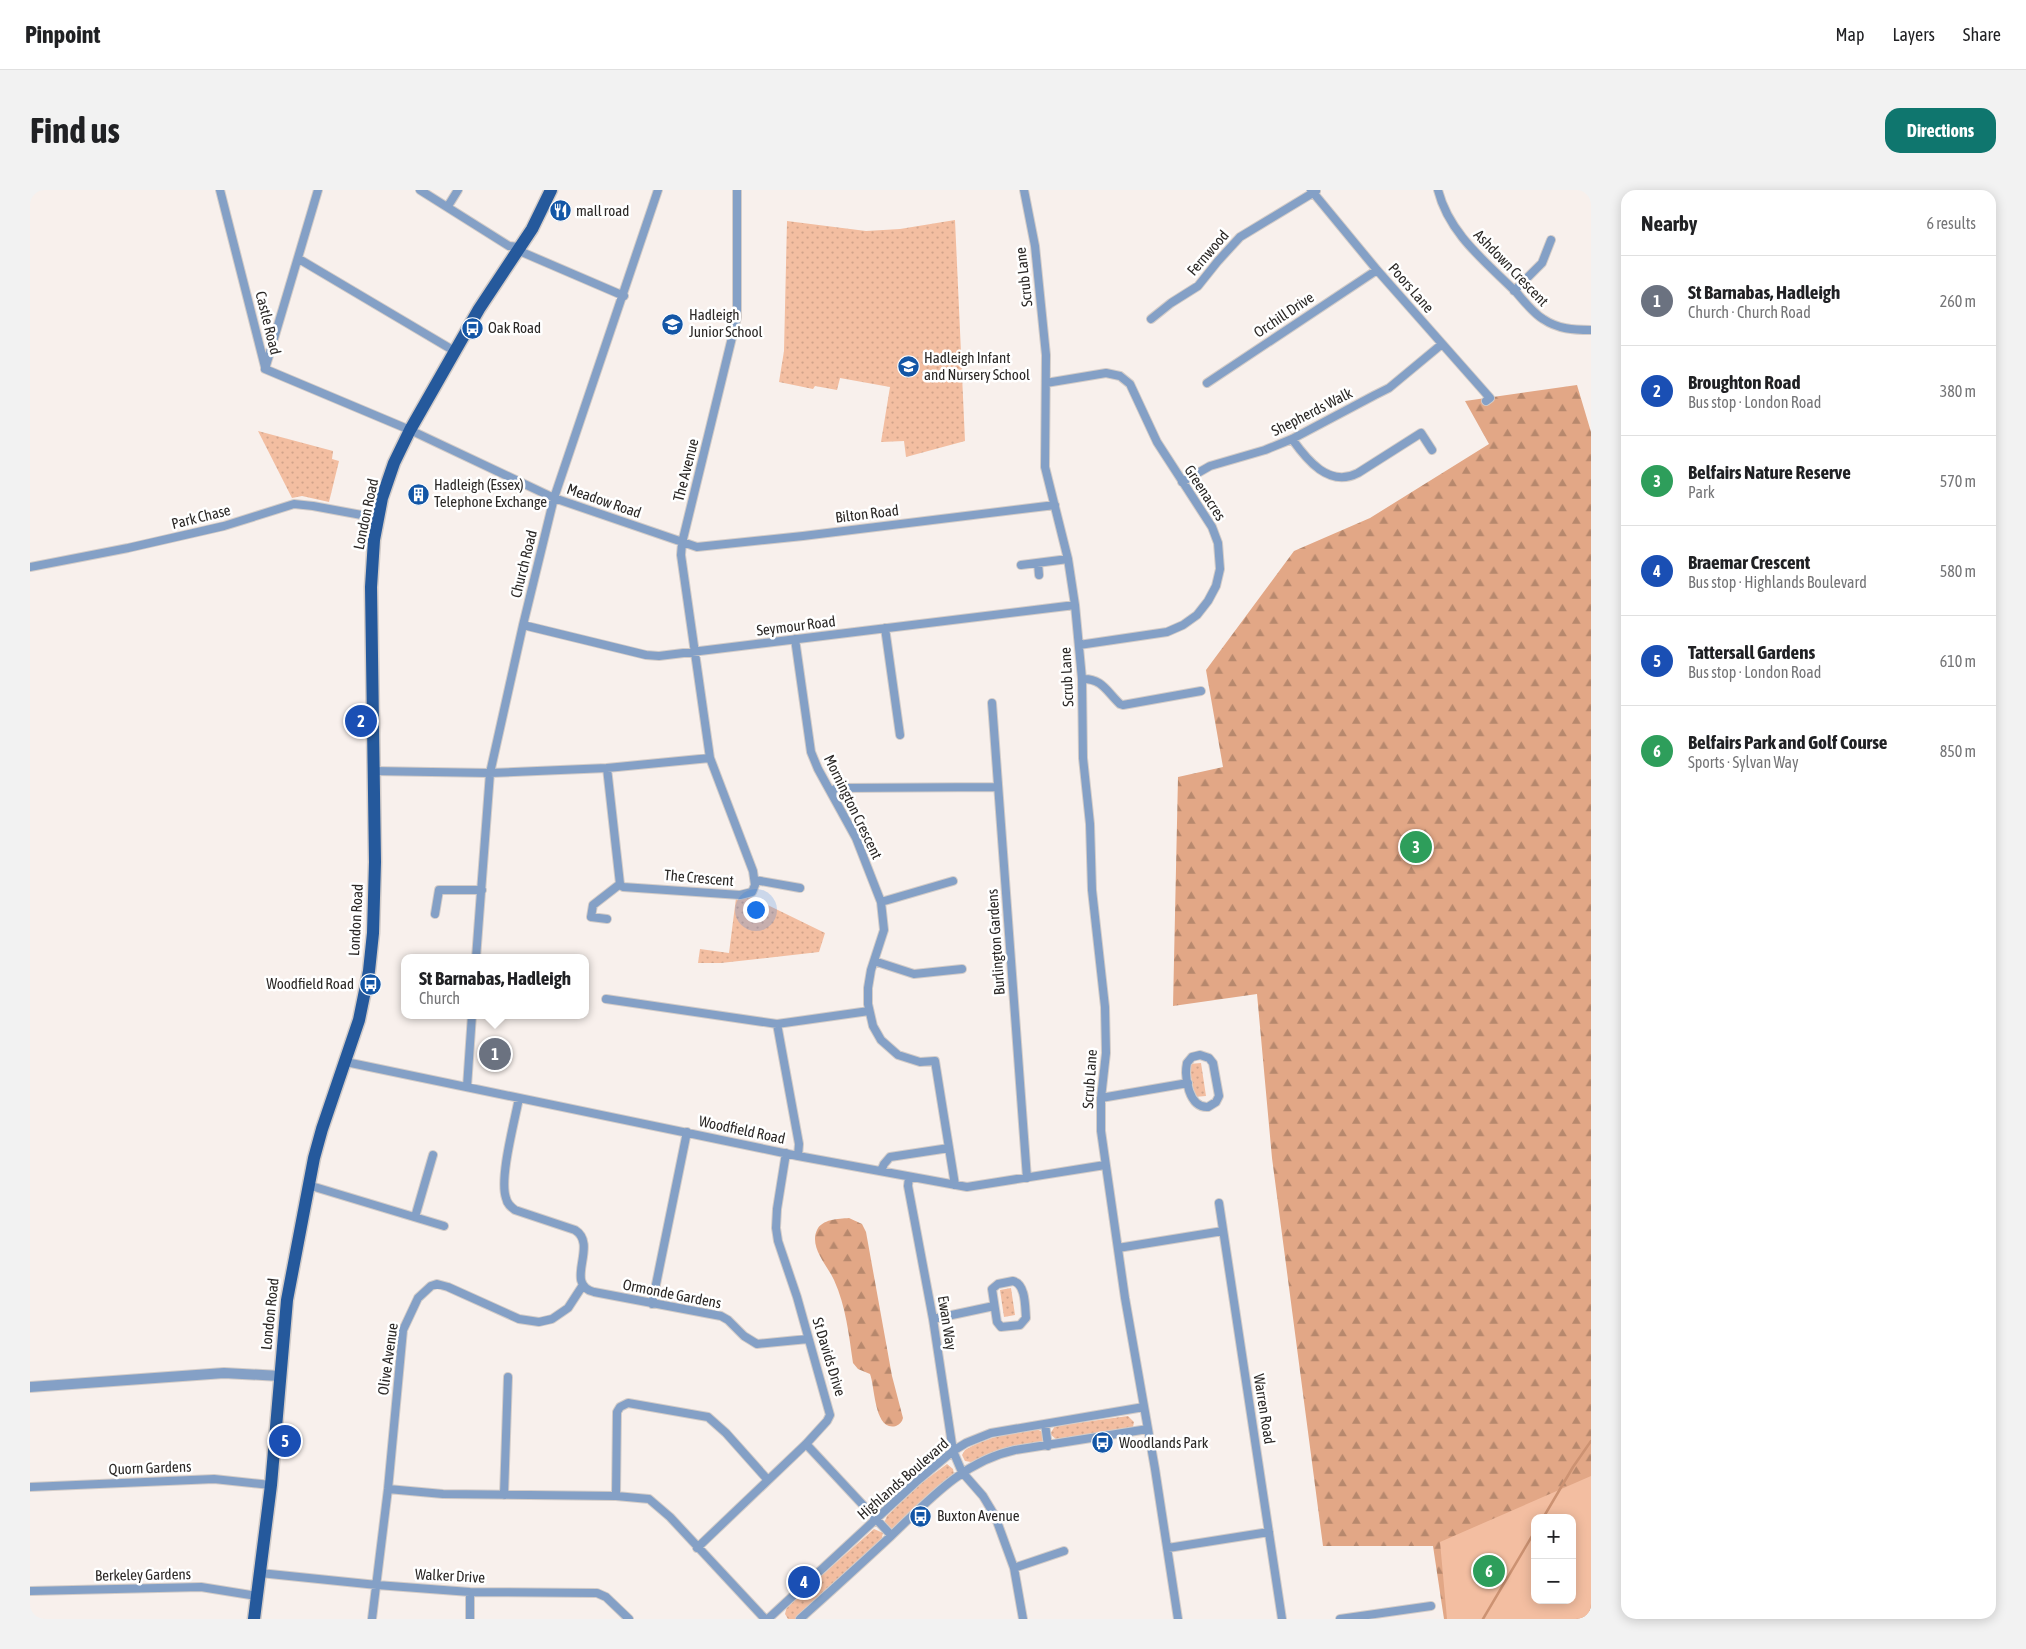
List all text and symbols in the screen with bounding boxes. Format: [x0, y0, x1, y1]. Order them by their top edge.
text: Pinpoint [25, 21, 100, 48]
text: Map [1835, 24, 1864, 45]
text: Layers [1892, 24, 1935, 45]
text: Share [1963, 24, 2001, 45]
button: Directions [1885, 108, 1996, 153]
text: Find us [30, 110, 120, 150]
restaurant icon: mall road [548, 199, 572, 223]
place label: mall road [576, 202, 629, 219]
text: Nearby [1641, 211, 1697, 235]
text: 6 results [1926, 214, 1976, 232]
street label: Ashdown Crescent [1471, 226, 1552, 309]
street label: Fernwood [1183, 227, 1232, 279]
street label: Scrub Lane [1011, 246, 1036, 308]
street label: Poors Lane [1385, 259, 1438, 316]
text: St Barnabas, Hadleigh [1688, 281, 1840, 303]
street label: Orchill Drive [1251, 288, 1317, 341]
street label: Castle Road [252, 289, 285, 356]
text: 1 [1653, 292, 1661, 310]
text: 260 m [1940, 292, 1976, 310]
text: Church · Church Road [1688, 303, 1811, 321]
place label: Hadleigh Junior School [689, 306, 763, 340]
school or university icon: Hadleigh Junior School [661, 312, 685, 336]
bus stop icon: Oak Road [460, 316, 484, 340]
place label: Oak Road [488, 319, 541, 336]
place label: Hadleigh Infant and Nursery School [924, 349, 1030, 383]
school or university icon: Hadleigh Infant and Nursery School [896, 355, 920, 379]
text: Broughton Road [1688, 371, 1800, 393]
text: 2 [1653, 382, 1661, 400]
text: 380 m [1940, 382, 1976, 400]
street label: Shepherds Walk [1269, 384, 1355, 439]
text: Bus stop · London Road [1688, 393, 1821, 411]
street label: The Avenue [670, 437, 702, 503]
text: Belfairs Nature Reserve [1688, 461, 1851, 483]
street label: Greenacres [1181, 462, 1230, 523]
text: 3 [1653, 472, 1661, 490]
text: 570 m [1940, 472, 1976, 490]
place label: Hadleigh (Essex) Telephone Exchange [434, 476, 547, 510]
street label: London Road [350, 477, 381, 551]
street label: Meadow Road [565, 480, 644, 521]
building icon: Hadleigh (Essex) Telephone Exchange [406, 482, 430, 506]
text: Park [1688, 483, 1715, 501]
street label: Park Chase [170, 501, 232, 532]
street label: Bilton Road [834, 501, 900, 526]
street label: Church Road [507, 528, 540, 600]
text: Braemar Crescent [1688, 551, 1810, 573]
text: 4 [1653, 562, 1661, 580]
text: 580 m [1940, 562, 1976, 580]
text: Bus stop · Highlands Boulevard [1688, 573, 1867, 591]
street label: Seymour Road [756, 612, 836, 639]
text: Tattersall Gardens [1688, 641, 1815, 663]
street label: Scrub Lane [1056, 647, 1077, 707]
text: 5 [1653, 652, 1661, 670]
text: 610 m [1940, 652, 1976, 670]
text: Bus stop · London Road [1688, 663, 1821, 681]
pin: 2 [345, 702, 377, 740]
text: Belfairs Park and Golf Course [1688, 731, 1888, 753]
text: 6 [1653, 742, 1661, 760]
text: 850 m [1940, 742, 1976, 760]
street label: Mornington Crescent [821, 752, 886, 862]
text: Sports · Sylvan Way [1688, 753, 1799, 771]
pin: 3 [1400, 828, 1432, 866]
street label: The Crescent [664, 866, 734, 889]
street label: London Road [345, 883, 366, 957]
street label: Burlington Gardens [983, 888, 1008, 996]
your location [743, 897, 769, 923]
popup [401, 954, 589, 1019]
text: St Barnabas, Hadleigh [419, 967, 571, 989]
bus stop icon: Woodfield Road [358, 972, 382, 996]
place label: Woodfield Road [266, 975, 354, 992]
text: Church [419, 989, 460, 1007]
pin: 1 [479, 1035, 511, 1073]
street label: Scrub Lane [1079, 1048, 1100, 1109]
street label: Woodfield Road [697, 1112, 787, 1147]
street label: Ormonde Gardens [621, 1276, 723, 1311]
street label: London Road [257, 1277, 282, 1351]
street label: Ewan Way [935, 1294, 960, 1351]
street label: St Davids Drive [809, 1316, 850, 1398]
street label: Olive Avenue [374, 1322, 401, 1396]
street label: Warren Road [1251, 1373, 1278, 1445]
pin: 5 [269, 1422, 301, 1460]
bus stop icon: Woodlands Park [1091, 1431, 1115, 1455]
street label: Highlands Boulevard [854, 1434, 952, 1523]
place label: Woodlands Park [1119, 1434, 1209, 1451]
street label: Quorn Gardens [108, 1458, 192, 1477]
bus stop icon: Buxton Avenue [909, 1504, 933, 1528]
place label: Buxton Avenue [937, 1507, 1020, 1524]
map controls [1531, 1514, 1576, 1604]
button: + [1531, 1514, 1576, 1559]
pin: 6 [1473, 1552, 1505, 1590]
button: − [1531, 1559, 1576, 1604]
pin: 4 [788, 1563, 820, 1601]
street label: Berkeley Gardens [95, 1565, 191, 1584]
street label: Walker Drive [415, 1565, 486, 1586]

